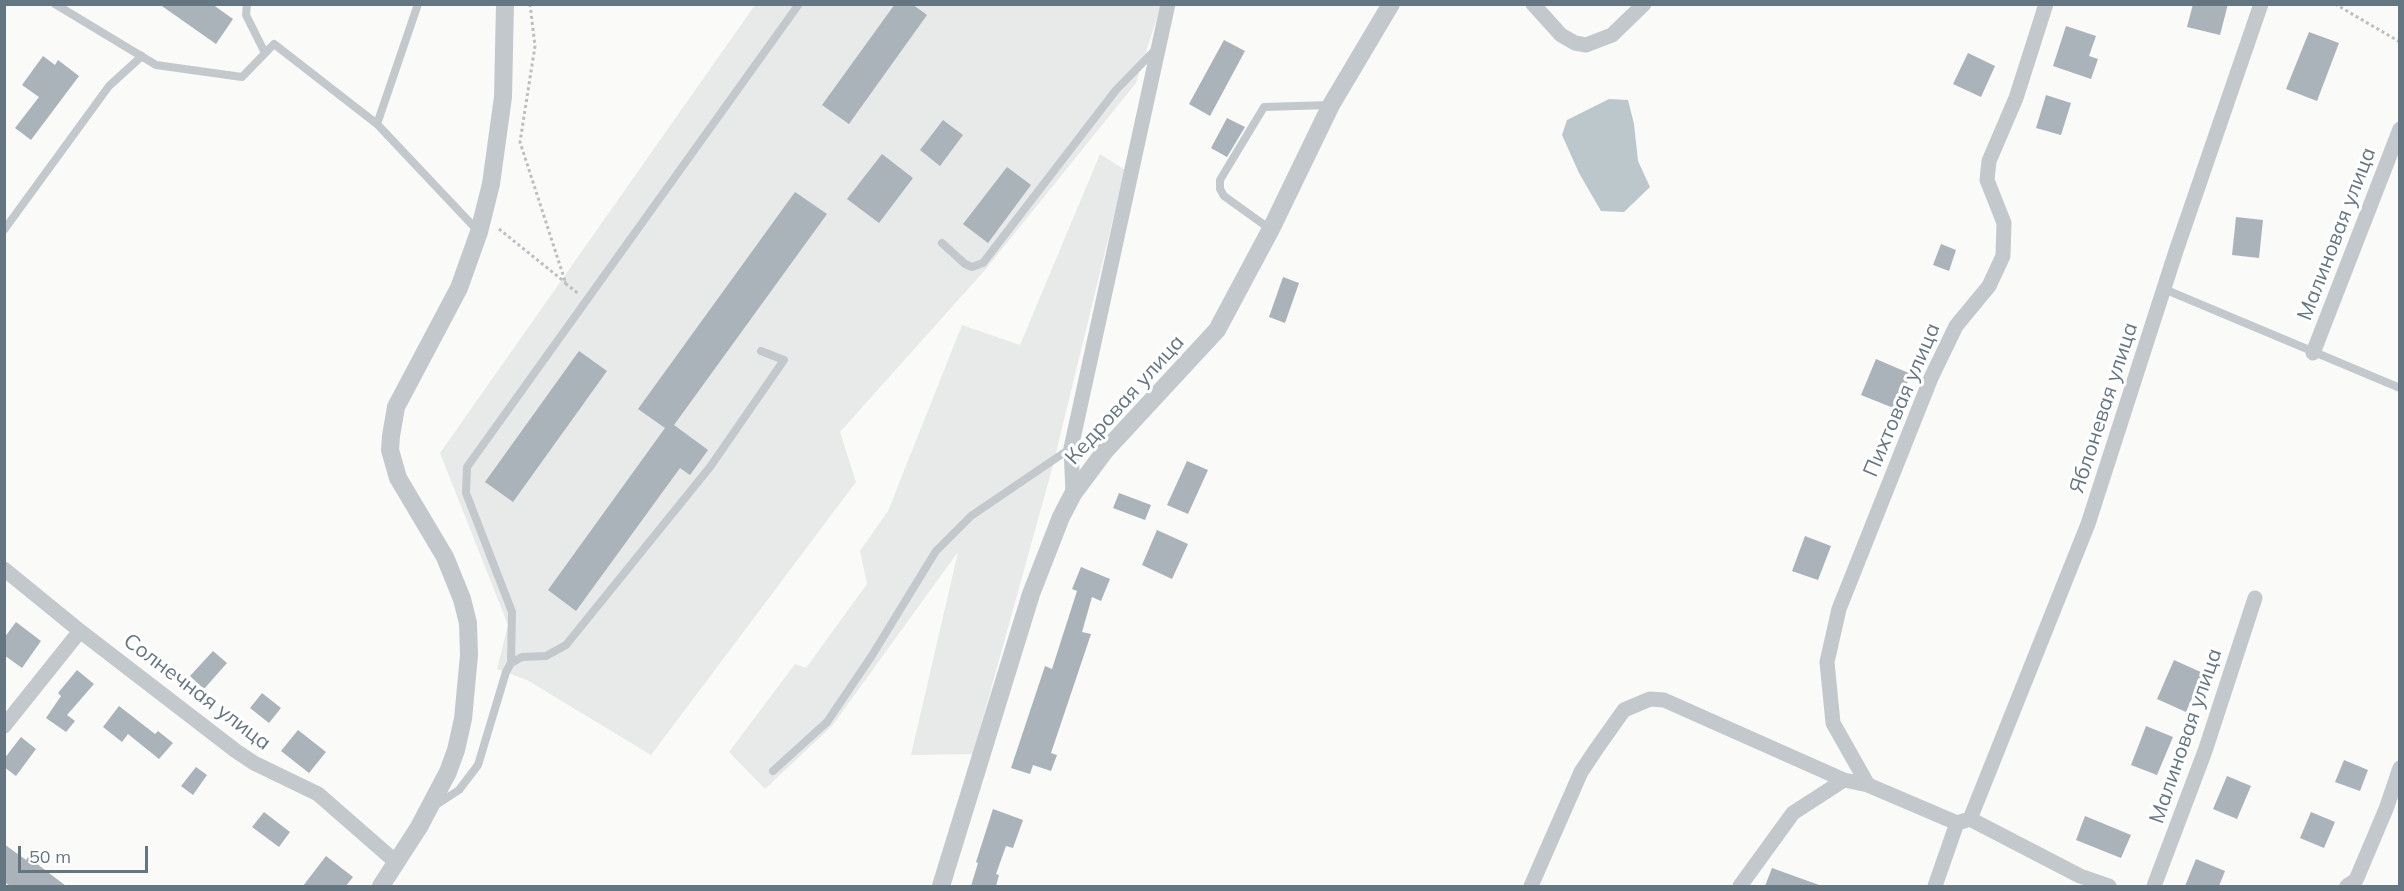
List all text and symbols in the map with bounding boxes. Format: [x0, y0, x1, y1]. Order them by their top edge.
street label: Малиновая улица [2292, 144, 2382, 324]
street label: Пихтовая улица [1858, 319, 1946, 481]
street label: Яблоневая улица [2065, 320, 2143, 496]
street label: Кедровая улица [1060, 330, 1190, 470]
street label: Солнечная улица [118, 628, 276, 756]
street label: Малиновая улица [2144, 645, 2228, 827]
scale bar [21, 834, 152, 872]
text: 50 m [29, 845, 71, 868]

